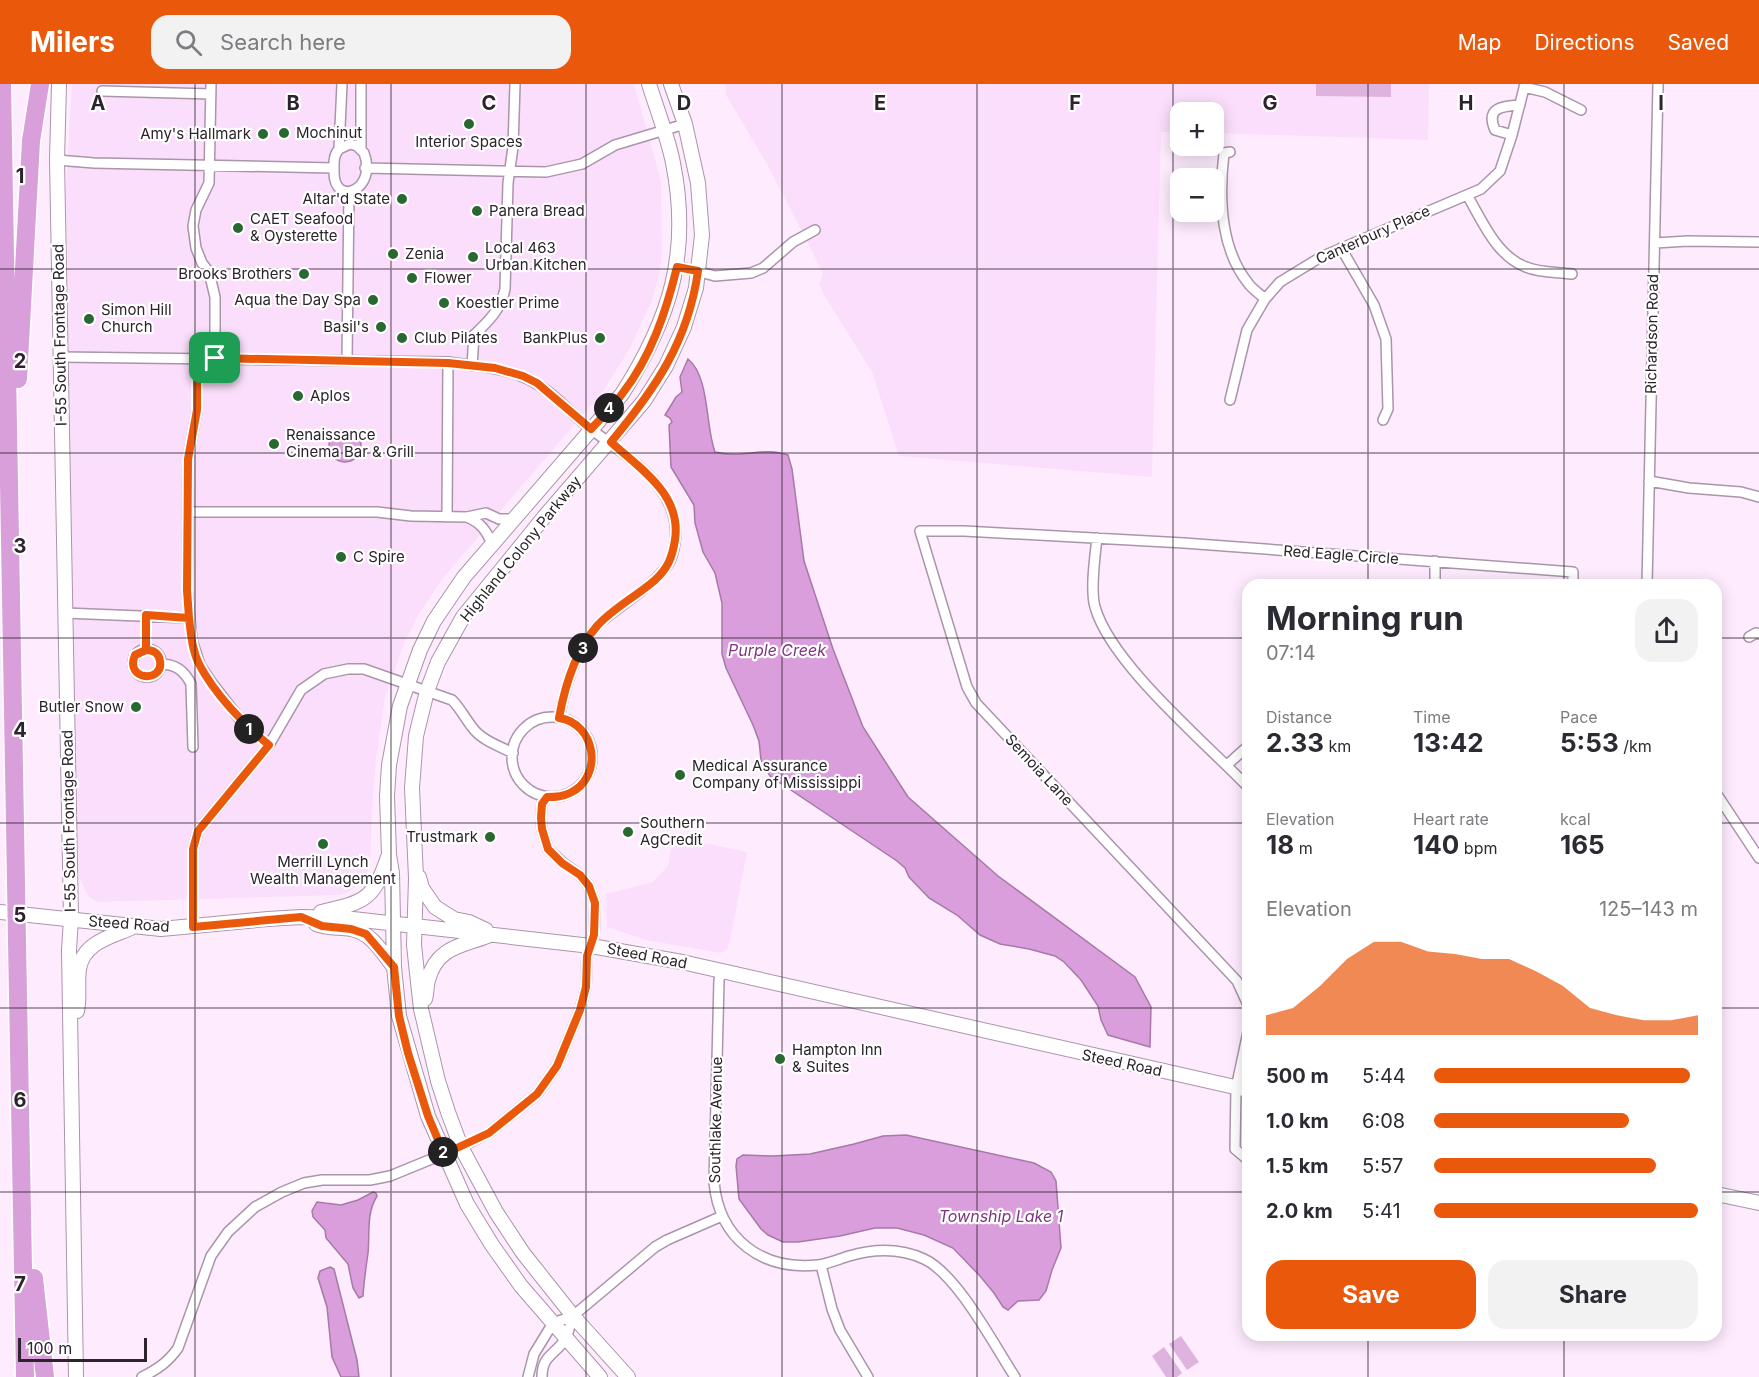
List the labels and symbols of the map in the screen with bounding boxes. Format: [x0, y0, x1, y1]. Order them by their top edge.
text: A [91, 91, 106, 115]
text: B [286, 91, 300, 115]
text: C [482, 91, 496, 115]
text: D [677, 91, 691, 115]
text: E [874, 91, 886, 115]
text: F [1069, 91, 1081, 115]
text: G [1262, 91, 1278, 115]
text: H [1459, 91, 1473, 115]
text: I [1658, 91, 1664, 115]
marker: Interior Spaces [462, 117, 476, 131]
place label: Mochinut [296, 123, 362, 142]
place label: Amy's Hallmark [140, 124, 252, 143]
marker: Mochinut [277, 126, 291, 140]
marker: Amy's Hallmark [256, 127, 270, 141]
place label: Interior Spaces [415, 132, 523, 151]
text: 1 [16, 164, 24, 188]
place label: Altar'd State [303, 189, 390, 208]
marker: Altar'd State [395, 192, 409, 206]
place label: Panera Bread [489, 201, 585, 220]
street label: Canterbury Place [1313, 201, 1433, 268]
marker: Panera Bread [470, 204, 484, 218]
place label: CAET Seafood & Oysterette [250, 209, 353, 245]
marker: CAET Seafood & Oysterette [231, 221, 245, 235]
place label: Local 463 Urban Kitchen [485, 238, 587, 274]
street label: I-55 South Frontage Road [48, 244, 71, 426]
place label: Zenia [405, 244, 444, 263]
marker: Zenia [386, 247, 400, 261]
marker: Local 463 Urban Kitchen [466, 250, 480, 264]
place label: Brooks Brothers [178, 264, 292, 283]
marker: Brooks Brothers [297, 267, 311, 281]
place label: Flower [424, 268, 472, 287]
marker: Flower [405, 271, 419, 285]
street label: Richardson Road [1641, 274, 1662, 394]
place label: Aqua the Day Spa [234, 290, 361, 309]
marker: Aqua the Day Spa [366, 293, 380, 307]
place label: Koestler Prime [456, 293, 559, 312]
marker: Koestler Prime [437, 296, 451, 310]
place label: Simon Hill Church [101, 300, 172, 336]
marker: Simon Hill Church [82, 312, 96, 326]
place label: Basil's [323, 317, 369, 336]
marker: Basil's [374, 320, 388, 334]
place label: Club Pilates [414, 328, 498, 347]
place label: BankPlus [523, 328, 588, 347]
marker: Club Pilates [395, 331, 409, 345]
marker: BankPlus [593, 331, 607, 345]
pin [189, 332, 240, 383]
text: 2 [14, 349, 26, 373]
place label: Aplos [310, 386, 350, 405]
marker: Aplos [291, 389, 305, 403]
pin: 4 [594, 393, 624, 423]
place label: Renaissance Cinema Bar & Grill [286, 425, 414, 461]
marker: Renaissance Cinema Bar & Grill [267, 437, 281, 451]
street label: Highland Colony Parkway [456, 472, 586, 625]
text: 3 [14, 534, 26, 558]
street label: Red Eagle Circle [1283, 541, 1399, 568]
place label: C Spire [353, 547, 405, 566]
marker: C Spire [334, 550, 348, 564]
pin: 3 [568, 633, 598, 663]
water label: Purple Creek [728, 640, 826, 660]
place label: Butler Snow [39, 697, 124, 716]
marker: Butler Snow [129, 700, 143, 714]
pin: 1 [234, 714, 264, 744]
text: 4 [13, 718, 27, 742]
street label: I-55 South Frontage Road [57, 730, 80, 912]
street label: Semoia Lane [1001, 730, 1077, 810]
place label: Medical Assurance Company of Mississippi [692, 756, 861, 792]
marker: Medical Assurance Company of Mississippi [673, 768, 687, 782]
place label: Southern AgCredit [640, 813, 705, 849]
marker: Southern AgCredit [621, 825, 635, 839]
place label: Trustmark [406, 827, 479, 846]
marker: Trustmark [483, 830, 497, 844]
marker: Merrill Lynch Wealth Management [316, 837, 330, 851]
place label: Merrill Lynch Wealth Management [250, 852, 396, 888]
text: 5 [14, 903, 26, 927]
street label: Steed Road [88, 911, 170, 936]
street label: Steed Road [605, 938, 689, 973]
place label: Hampton Inn & Suites [792, 1040, 882, 1076]
street label: Steed Road [1080, 1045, 1164, 1080]
marker: Hampton Inn & Suites [773, 1052, 787, 1066]
street label: Southlake Avenue [705, 1056, 726, 1184]
text: 6 [14, 1088, 27, 1112]
pin: 2 [428, 1137, 458, 1167]
water label: Township Lake 1 [939, 1206, 1064, 1226]
text: 7 [14, 1272, 26, 1296]
scale bar [18, 1335, 147, 1362]

